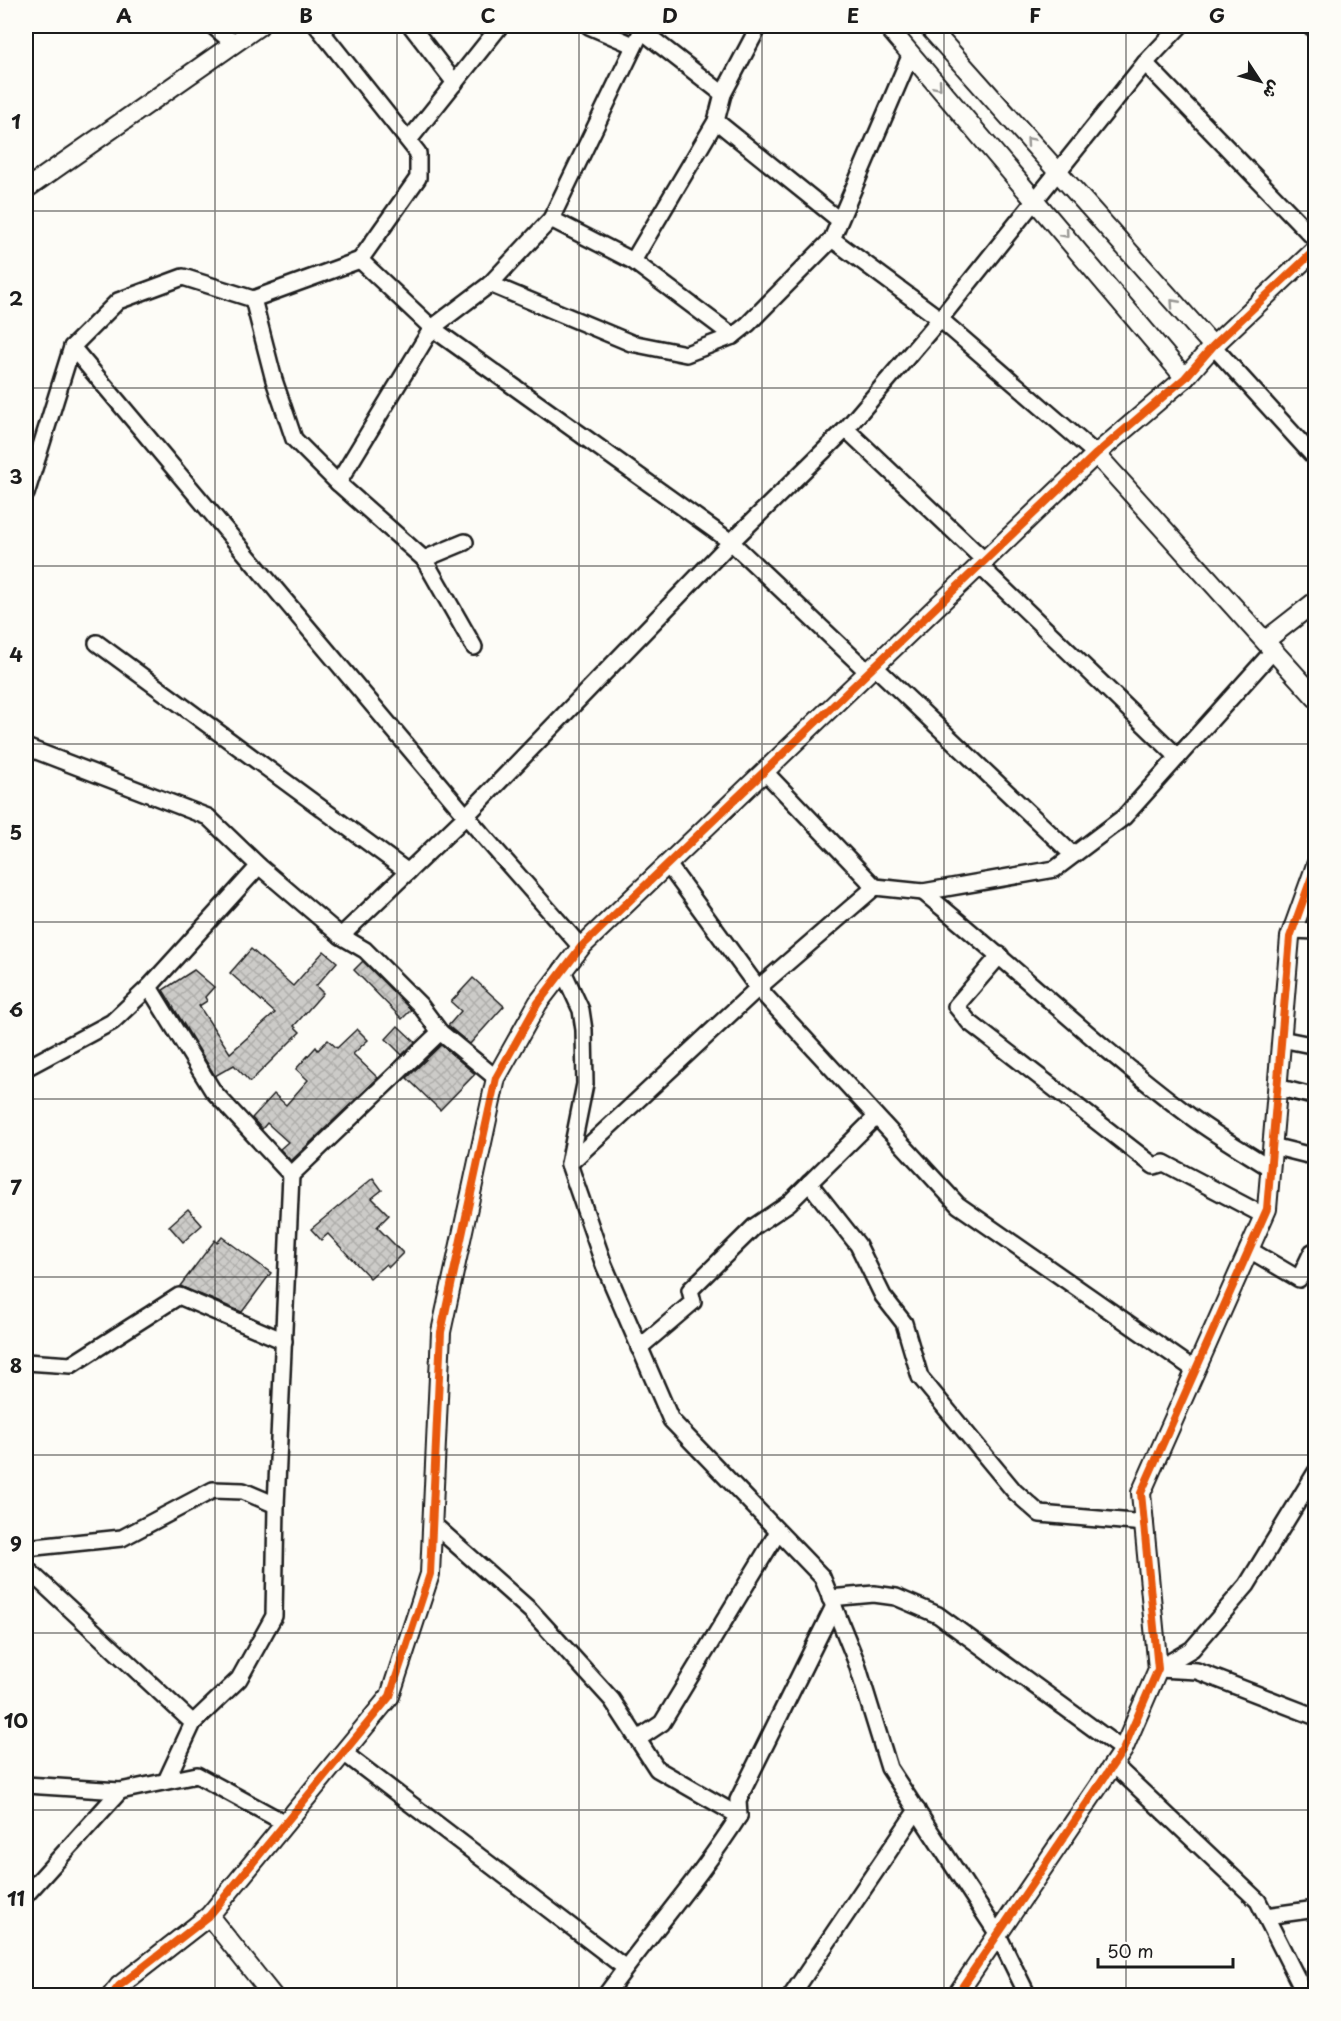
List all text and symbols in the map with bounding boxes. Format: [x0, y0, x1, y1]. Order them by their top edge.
text: A [116, 0, 132, 30]
text: B [299, 0, 313, 30]
text: C [480, 0, 496, 30]
text: D [662, 0, 678, 30]
text: E [847, 0, 859, 30]
text: F [1029, 0, 1041, 30]
text: G [1209, 0, 1225, 30]
north arrow [1230, 51, 1290, 111]
text: ش [1258, 76, 1288, 105]
one-way arrow [931, 79, 942, 90]
text: 1 [11, 106, 21, 136]
one-way arrow [1027, 137, 1038, 148]
one-way arrow [1058, 227, 1069, 238]
text: 2 [9, 283, 23, 313]
one-way arrow [1170, 299, 1181, 310]
text: 3 [9, 461, 23, 491]
text: 4 [9, 639, 23, 669]
text: 5 [10, 817, 22, 847]
text: 6 [9, 994, 23, 1024]
text: 7 [10, 1172, 22, 1202]
text: 8 [10, 1350, 22, 1380]
text: 9 [10, 1528, 22, 1558]
text: 10 [4, 1705, 28, 1735]
text: 11 [7, 1883, 25, 1913]
scale bar [1098, 1931, 1233, 1969]
text: 50 m [1107, 1937, 1154, 1964]

